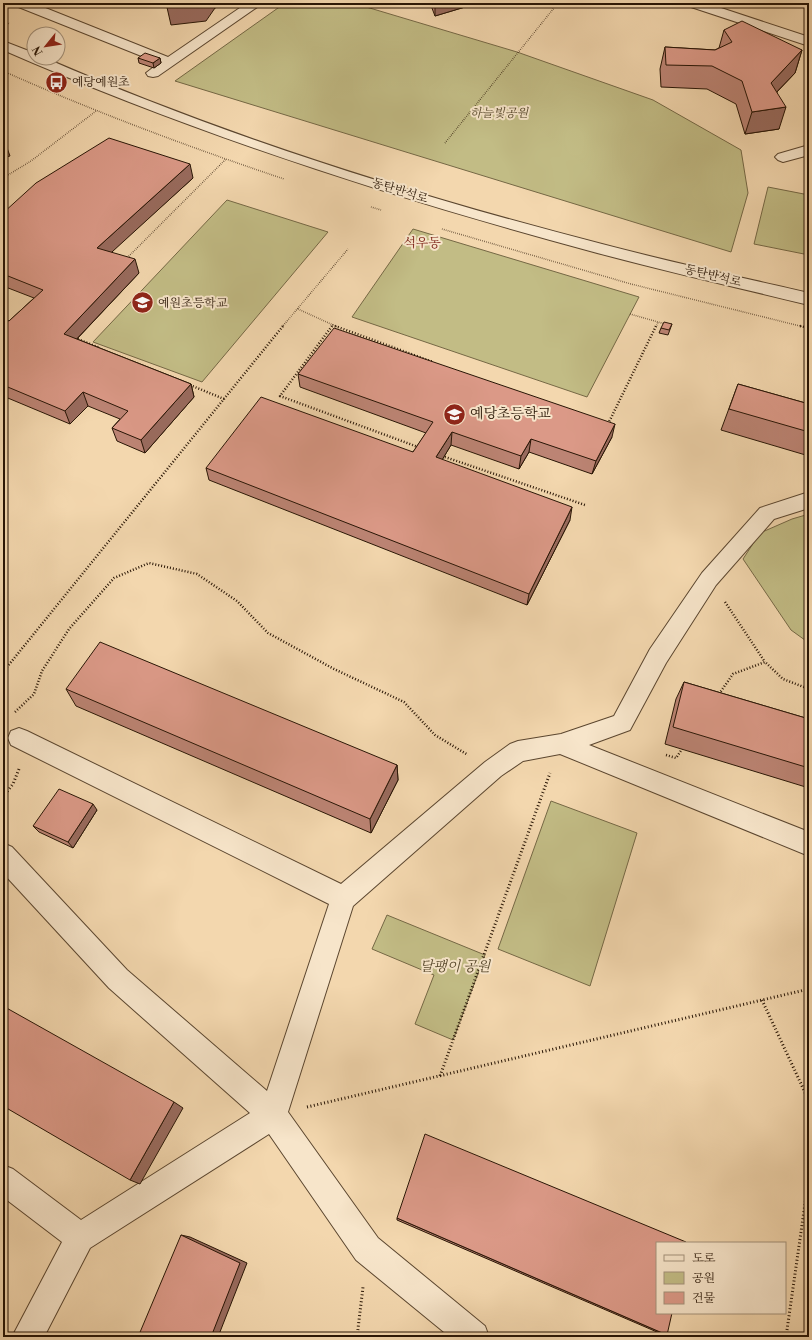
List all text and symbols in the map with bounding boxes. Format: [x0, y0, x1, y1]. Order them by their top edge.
north arrow [26, 26, 66, 66]
text: N [30, 43, 46, 58]
bus stop icon: 예당예원초 [43, 69, 69, 95]
place label: 예당예원초 [72, 75, 130, 90]
park label: 하늘빛공원 [470, 106, 529, 121]
street label: 동탄반석로 [370, 175, 430, 207]
district label: 석우동 [403, 235, 441, 251]
street label: 동탄반석로 [683, 262, 743, 290]
school or university icon: 예원초등학교 [130, 290, 156, 316]
place label: 예원초등학교 [158, 296, 228, 311]
school or university icon: 예당초등학교 [442, 401, 468, 427]
place label: 예당초등학교 [470, 405, 552, 423]
park label: 달팽이 공원 [420, 958, 492, 976]
legend [656, 1242, 786, 1314]
text: 도로 [692, 1251, 716, 1266]
text: 공원 [692, 1271, 715, 1286]
text: 건물 [692, 1291, 716, 1306]

